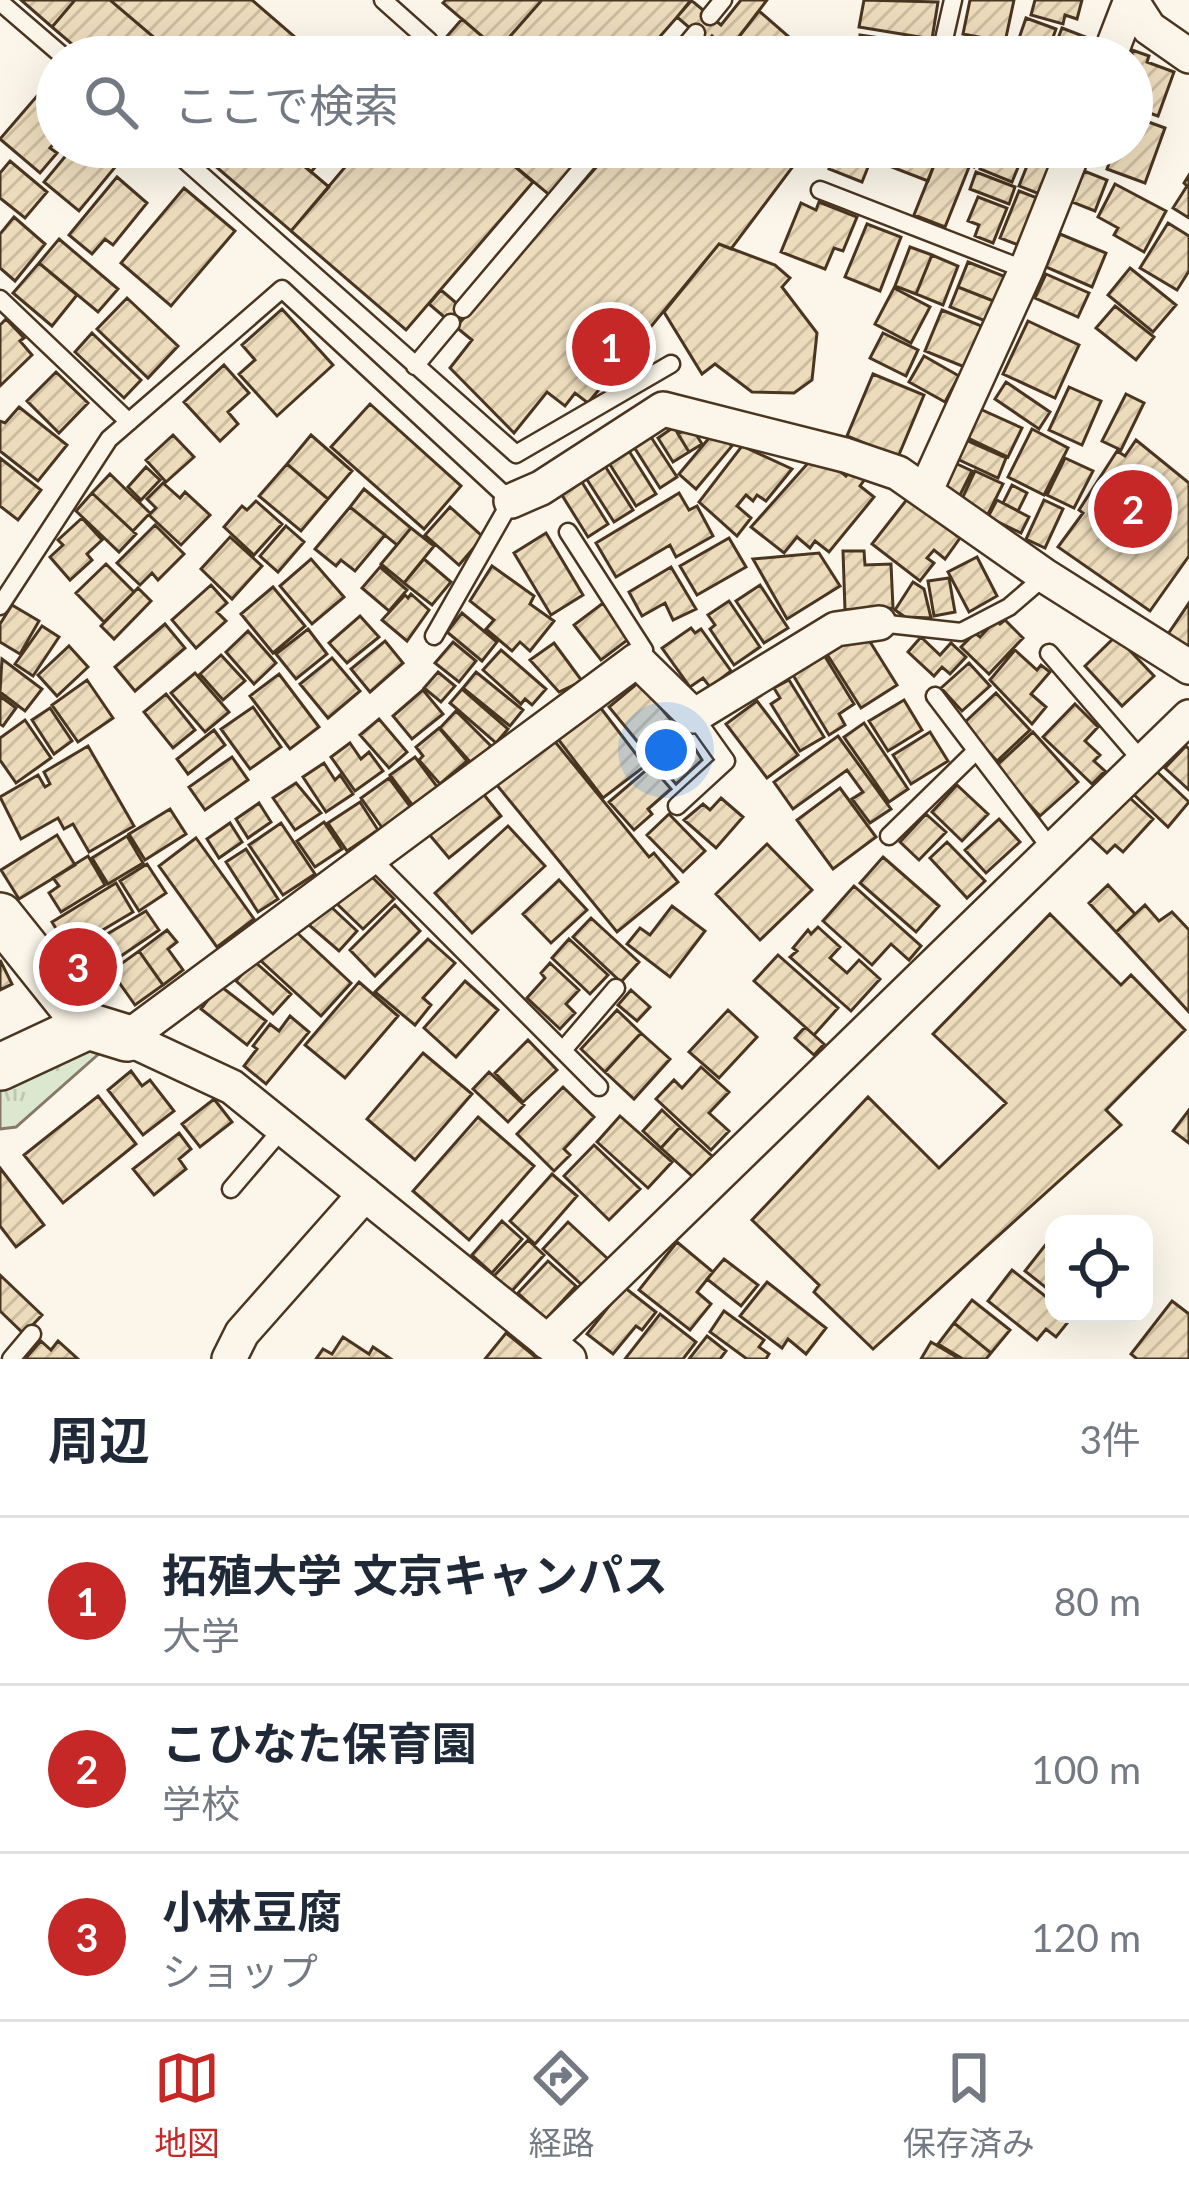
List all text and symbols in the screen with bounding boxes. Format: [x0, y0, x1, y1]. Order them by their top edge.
search box [36, 36, 1153, 168]
icon: search [78, 69, 144, 135]
text: ここで検索 [174, 78, 399, 132]
pin: 1 [572, 302, 650, 392]
pin: 2 [1094, 464, 1172, 554]
your location [636, 720, 696, 780]
pin: 3 [39, 922, 117, 1012]
map controls [1045, 1215, 1153, 1323]
button: locate [1045, 1215, 1153, 1323]
text: 周辺 [48, 1409, 150, 1470]
text: 3件 [1079, 1416, 1141, 1462]
text: 拓殖大学 文京キャンパス [162, 1548, 668, 1602]
text: 1 [76, 1578, 98, 1624]
text: 80 m [1054, 1578, 1141, 1624]
text: 大学 [162, 1612, 240, 1658]
text: こひなた保育園 [162, 1716, 477, 1770]
text: 2 [76, 1746, 98, 1792]
text: 100 m [1031, 1746, 1141, 1792]
text: 学校 [162, 1780, 240, 1826]
text: 小林豆腐 [162, 1884, 342, 1938]
text: 3 [76, 1914, 98, 1960]
text: 120 m [1031, 1914, 1141, 1960]
text: ショップ [162, 1948, 318, 1994]
tab: 地図 [154, 2045, 220, 2165]
tab: 経路 [528, 2045, 594, 2165]
tab: 保存済み [903, 2045, 1035, 2165]

